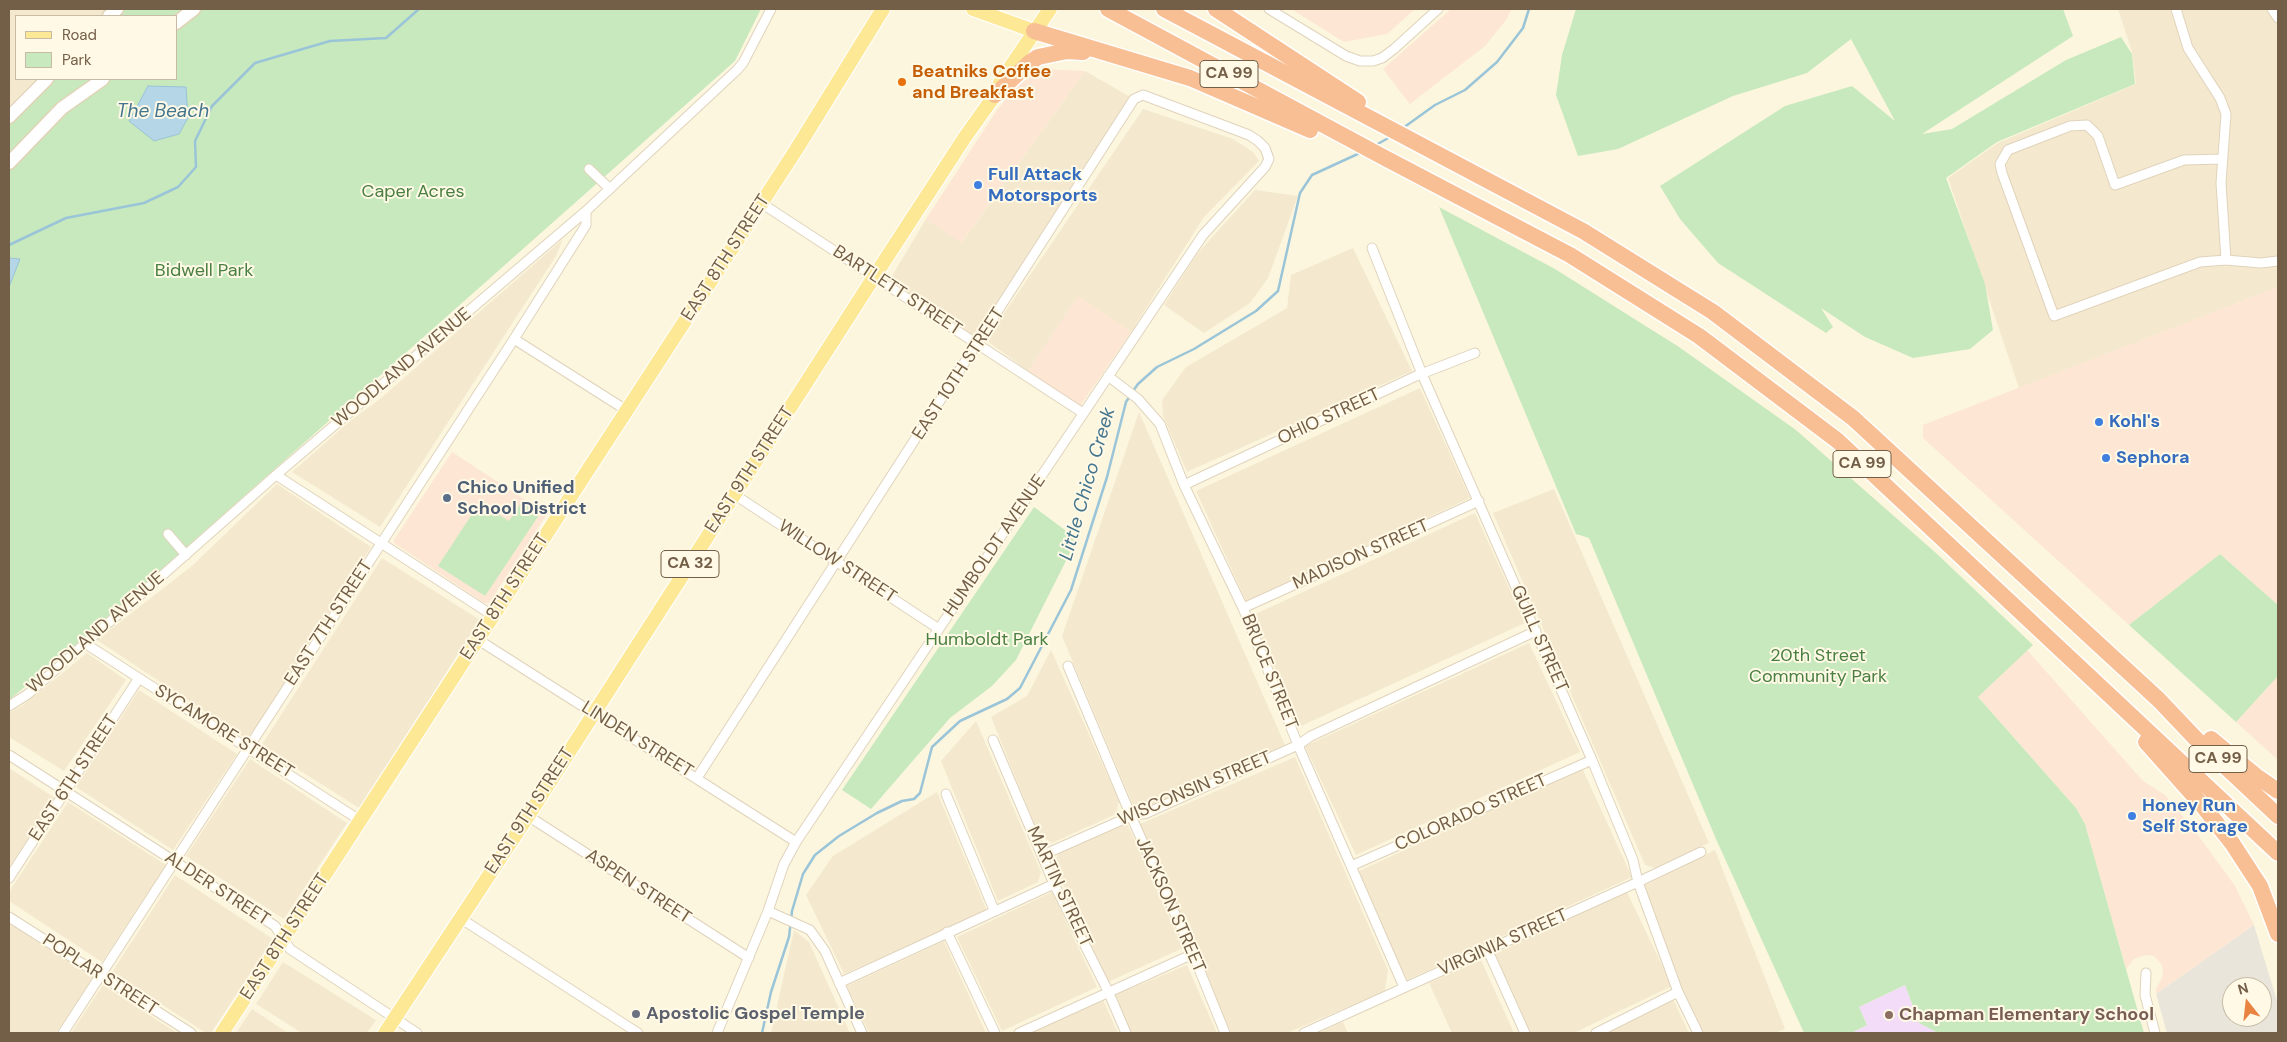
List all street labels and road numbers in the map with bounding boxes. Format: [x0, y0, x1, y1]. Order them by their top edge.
road number: CA 99 [1200, 61, 1258, 88]
street label: EAST 8TH STREET [677, 191, 775, 325]
street label: BARTLETT STREET [828, 241, 966, 341]
street label: WOODLAND AVENUE [328, 303, 476, 433]
street label: EAST 10TH STREET [908, 304, 1010, 444]
street label: OHIO STREET [1274, 384, 1384, 450]
street label: EAST 9TH STREET [701, 403, 799, 537]
road number: CA 99 [1833, 450, 1891, 478]
street label: HUMBOLDT AVENUE [939, 471, 1051, 621]
street label: MADISON STREET [1290, 515, 1432, 595]
street label: WILLOW STREET [774, 516, 900, 608]
street label: EAST 8TH STREET [456, 530, 554, 664]
road number: CA 32 [661, 550, 719, 578]
street label: EAST 7TH STREET [280, 556, 378, 690]
street label: WOODLAND AVENUE [23, 567, 169, 699]
street label: GUILL STREET [1506, 582, 1572, 696]
street label: BRUCE STREET [1236, 611, 1302, 733]
street label: SYCAMORE STREET [150, 680, 298, 784]
street label: LINDEN STREET [577, 697, 697, 783]
street label: EAST 6TH STREET [25, 711, 123, 845]
street label: EAST 9TH STREET [481, 744, 579, 878]
road number: CA 99 [2189, 746, 2247, 772]
street label: WISCONSIN STREET [1115, 747, 1275, 831]
street label: COLORADO STREET [1392, 770, 1550, 856]
street label: MARTIN STREET [1022, 823, 1096, 951]
street label: JACKSON STREET [1130, 834, 1210, 976]
street label: ASPEN STREET [581, 845, 695, 929]
street label: ALDER STREET [160, 847, 274, 931]
street label: EAST 8TH STREET [236, 870, 334, 1004]
street label: VIRGINIA STREET [1435, 905, 1571, 981]
street label: POPLAR STREET [38, 930, 162, 1020]

